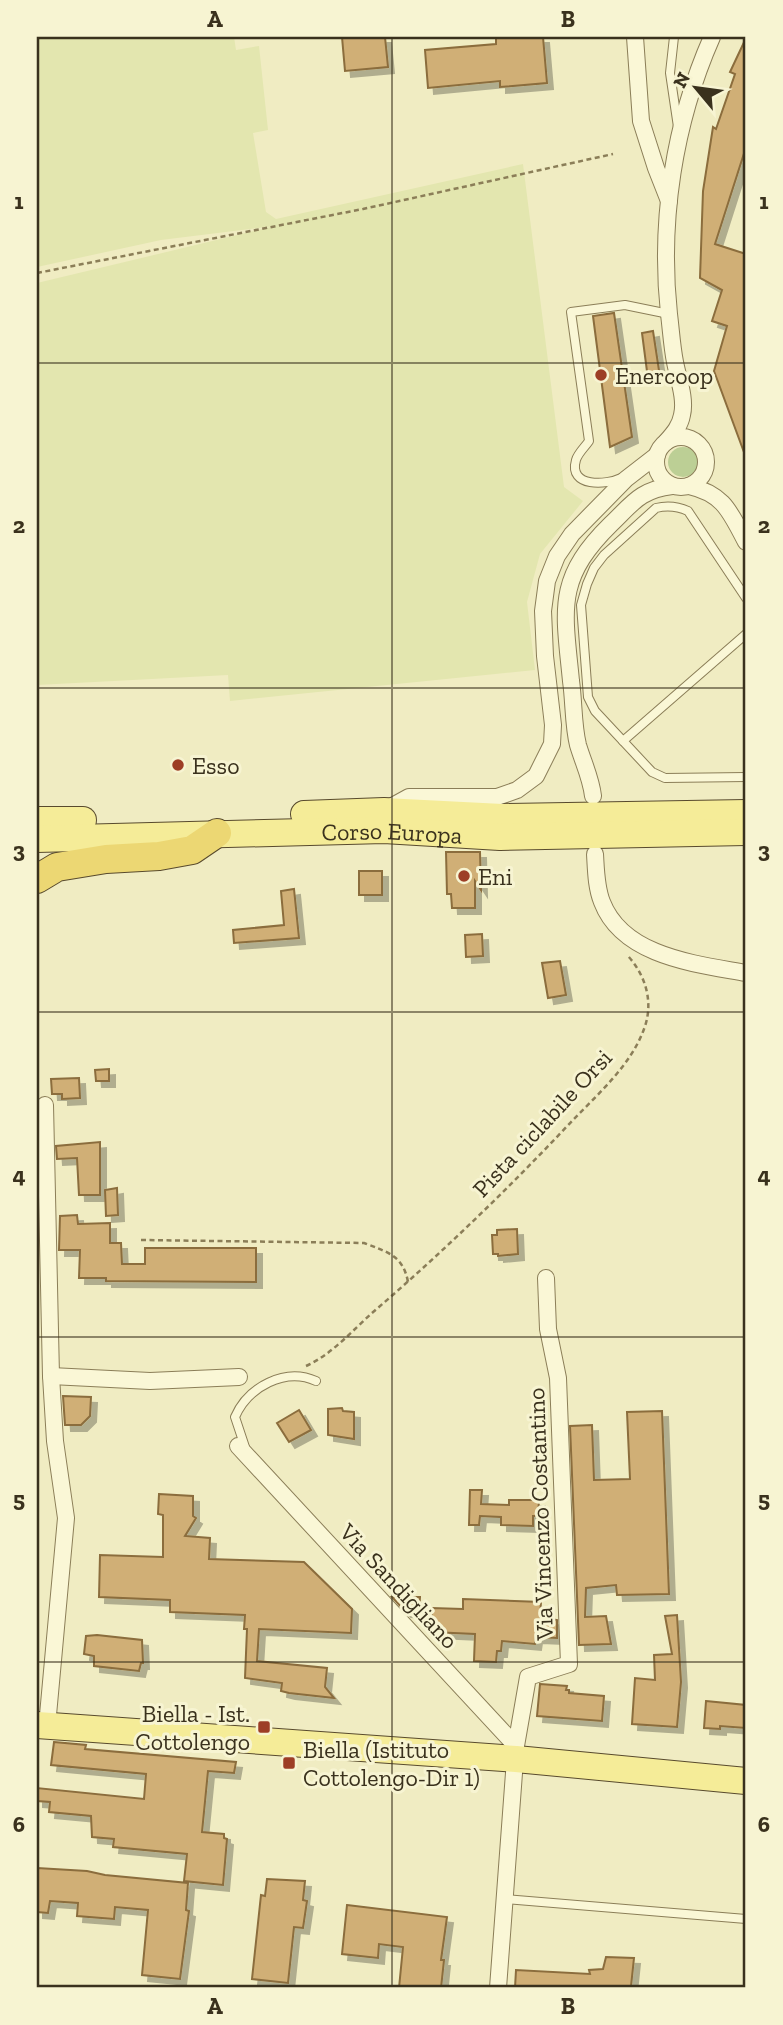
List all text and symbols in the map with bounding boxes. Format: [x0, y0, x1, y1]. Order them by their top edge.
text: A [207, 5, 223, 33]
text: B [561, 5, 575, 33]
north arrow [660, 52, 730, 122]
text: N [668, 68, 695, 92]
text: 1 [14, 187, 24, 215]
text: 1 [759, 187, 769, 215]
place label: Enercoop [615, 361, 713, 390]
marker: Enercoop [593, 367, 609, 383]
text: 2 [13, 511, 25, 539]
text: 2 [758, 511, 770, 539]
place label: Esso [192, 751, 239, 780]
marker: Esso [170, 757, 186, 773]
street label: Corso Europa [321, 815, 464, 849]
text: 3 [13, 836, 25, 864]
text: 3 [758, 836, 770, 864]
place label: Eni [478, 862, 513, 891]
marker: Eni [456, 868, 472, 884]
street label: Pista ciclabile Orsi [466, 1043, 618, 1203]
text: 4 [12, 1161, 26, 1189]
text: 4 [757, 1161, 771, 1189]
street label: Via Vincenzo Costantino [521, 1387, 559, 1642]
text: 5 [13, 1485, 25, 1513]
text: 5 [758, 1485, 770, 1513]
street label: Via Sandigliano [333, 1517, 464, 1655]
place label: Biella - Ist. Cottolengo [135, 1699, 250, 1756]
marker: Biella - Ist. Cottolengo [256, 1719, 272, 1735]
place label: Biella (Istituto Cottolengo-Dir 1) [303, 1735, 480, 1792]
marker: Biella (Istituto Cottolengo-Dir 1) [281, 1755, 297, 1771]
text: 6 [13, 1810, 25, 1838]
text: 6 [758, 1810, 770, 1838]
text: A [207, 1992, 223, 2020]
text: B [561, 1992, 575, 2020]

